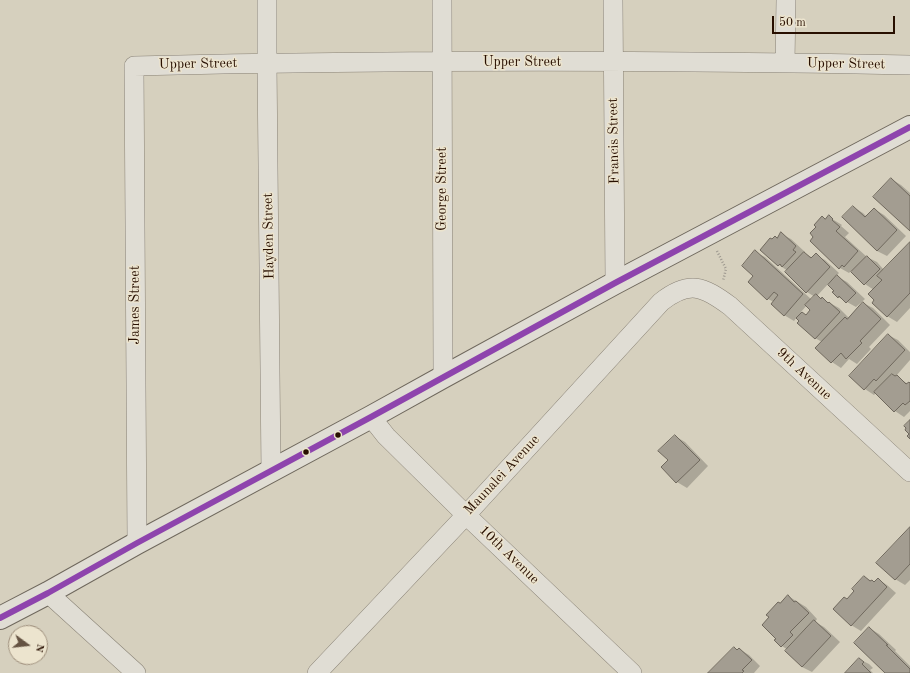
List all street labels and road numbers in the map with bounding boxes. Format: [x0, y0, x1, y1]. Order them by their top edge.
street label: Upper Street [483, 54, 561, 70]
street label: Upper Street [159, 55, 237, 73]
street label: Upper Street [807, 55, 885, 73]
street label: Francis Street [605, 98, 623, 184]
street label: George Street [434, 147, 450, 231]
street label: Hayden Street [260, 192, 278, 280]
street label: James Street [127, 265, 143, 345]
street label: 9th Avenue [773, 344, 835, 404]
street label: Maunalei Avenue [461, 432, 543, 518]
street label: 10th Avenue [475, 522, 543, 588]

